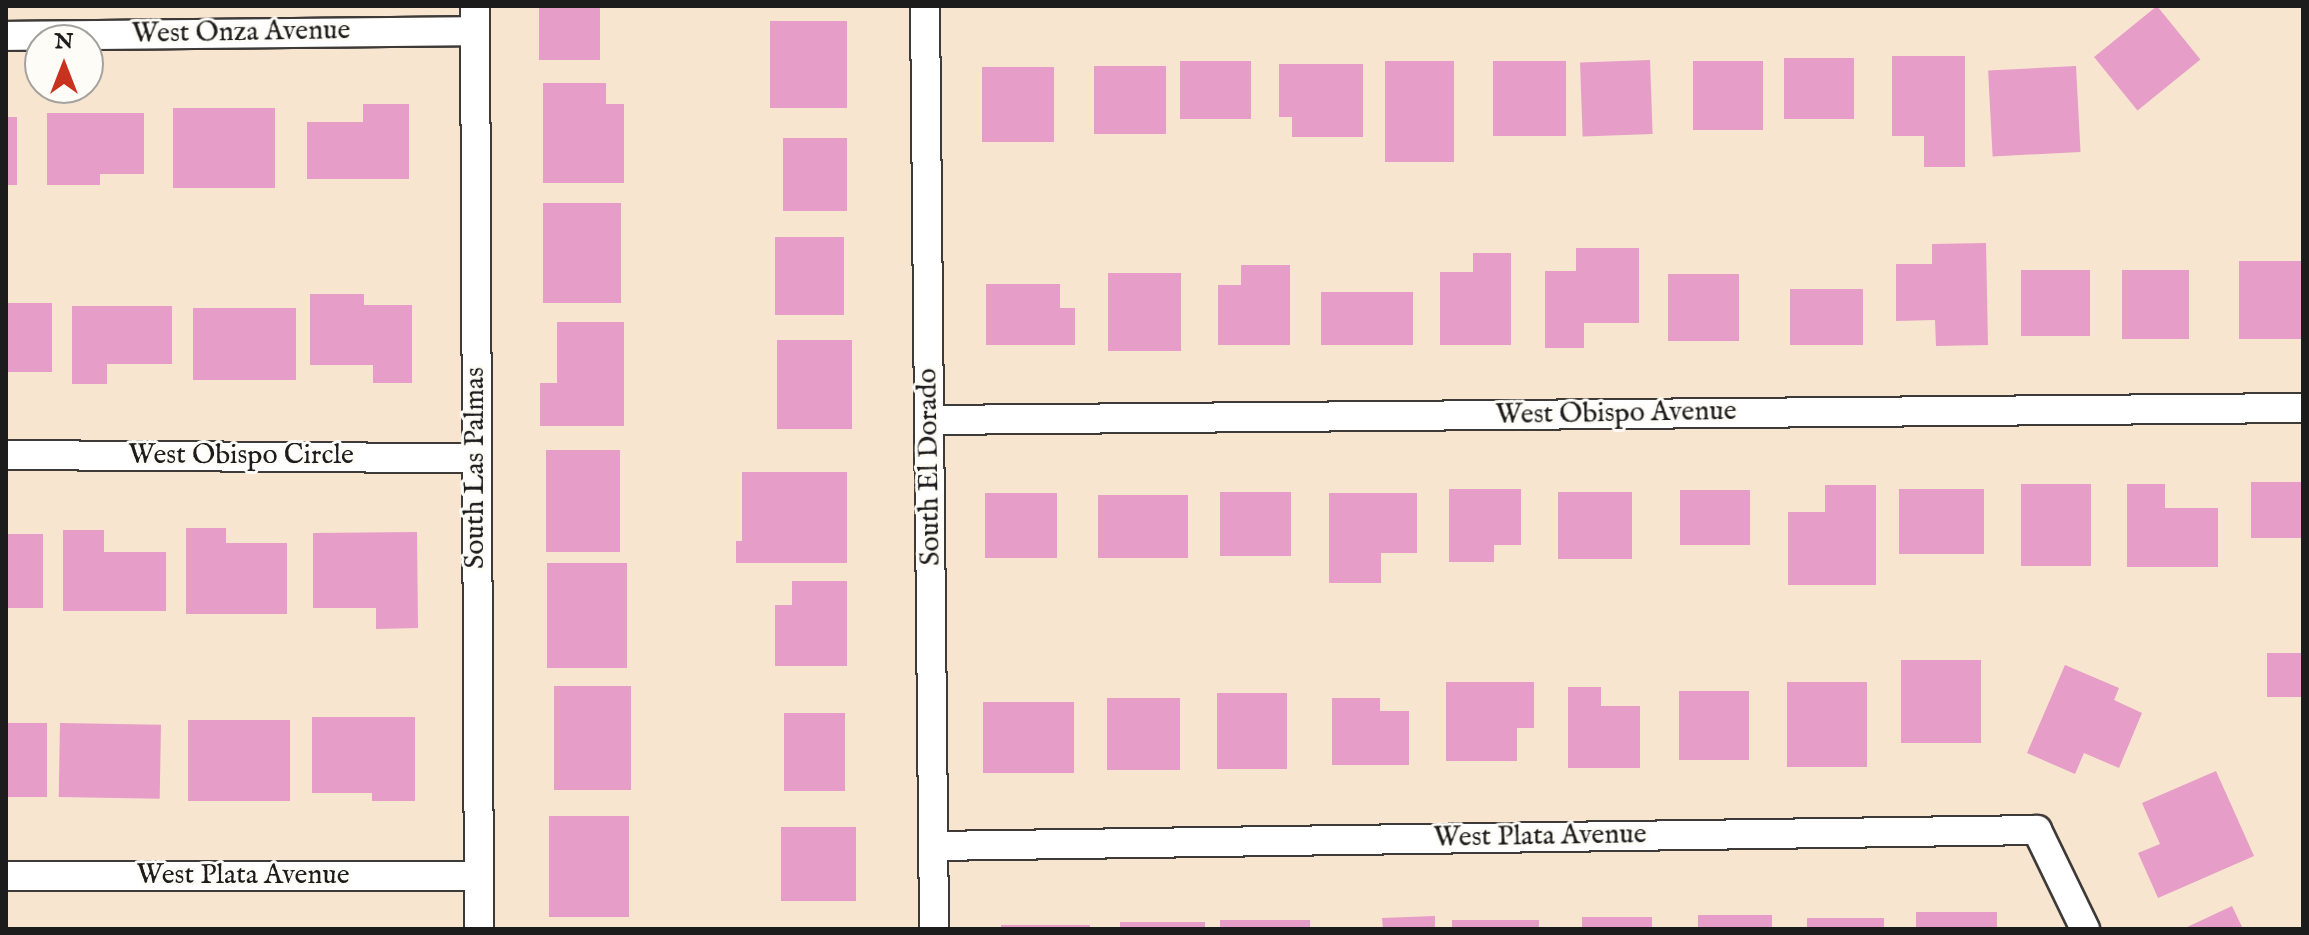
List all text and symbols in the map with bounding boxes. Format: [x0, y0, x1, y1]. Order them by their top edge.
street label: West Onza Avenue [131, 14, 351, 52]
north arrow [24, 24, 104, 104]
text: N [54, 28, 74, 56]
street label: South Las Palmas [459, 367, 493, 569]
street label: South El Dorado [911, 368, 949, 566]
street label: West Obispo Avenue [1495, 395, 1737, 433]
street label: West Obispo Circle [128, 439, 354, 473]
street label: West Plata Avenue [1433, 818, 1647, 856]
street label: West Plata Avenue [136, 859, 350, 893]

